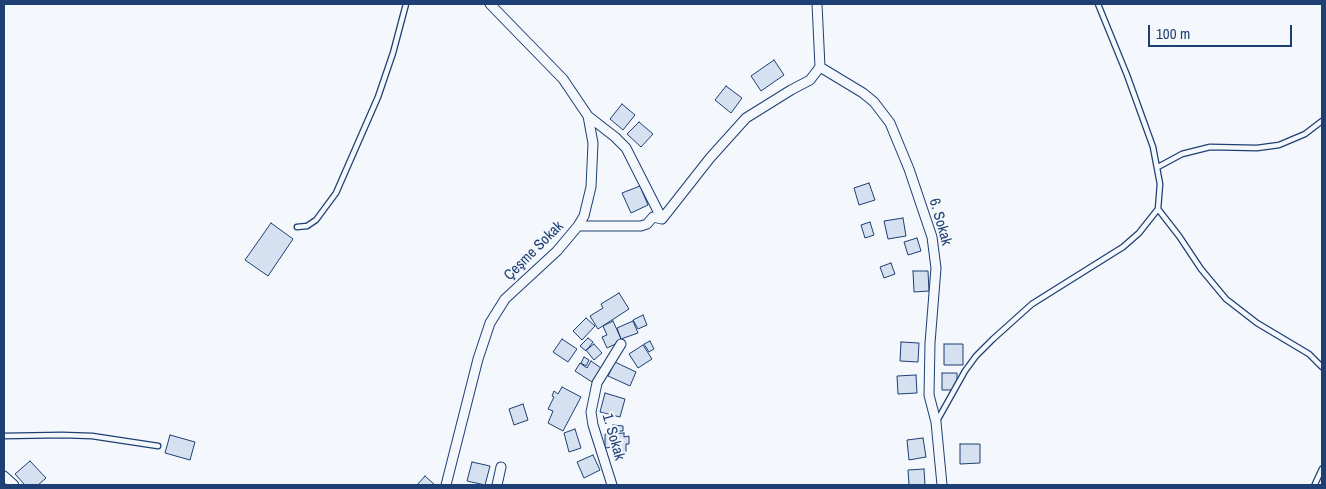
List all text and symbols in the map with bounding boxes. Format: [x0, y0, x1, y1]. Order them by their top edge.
scale bar [1151, 15, 1295, 47]
text: 100 m [1156, 23, 1190, 44]
street label: 6. Sokak [925, 197, 955, 247]
street label: Çeşme Sokak [501, 218, 567, 284]
street label: 1. Sokak [598, 412, 628, 462]

